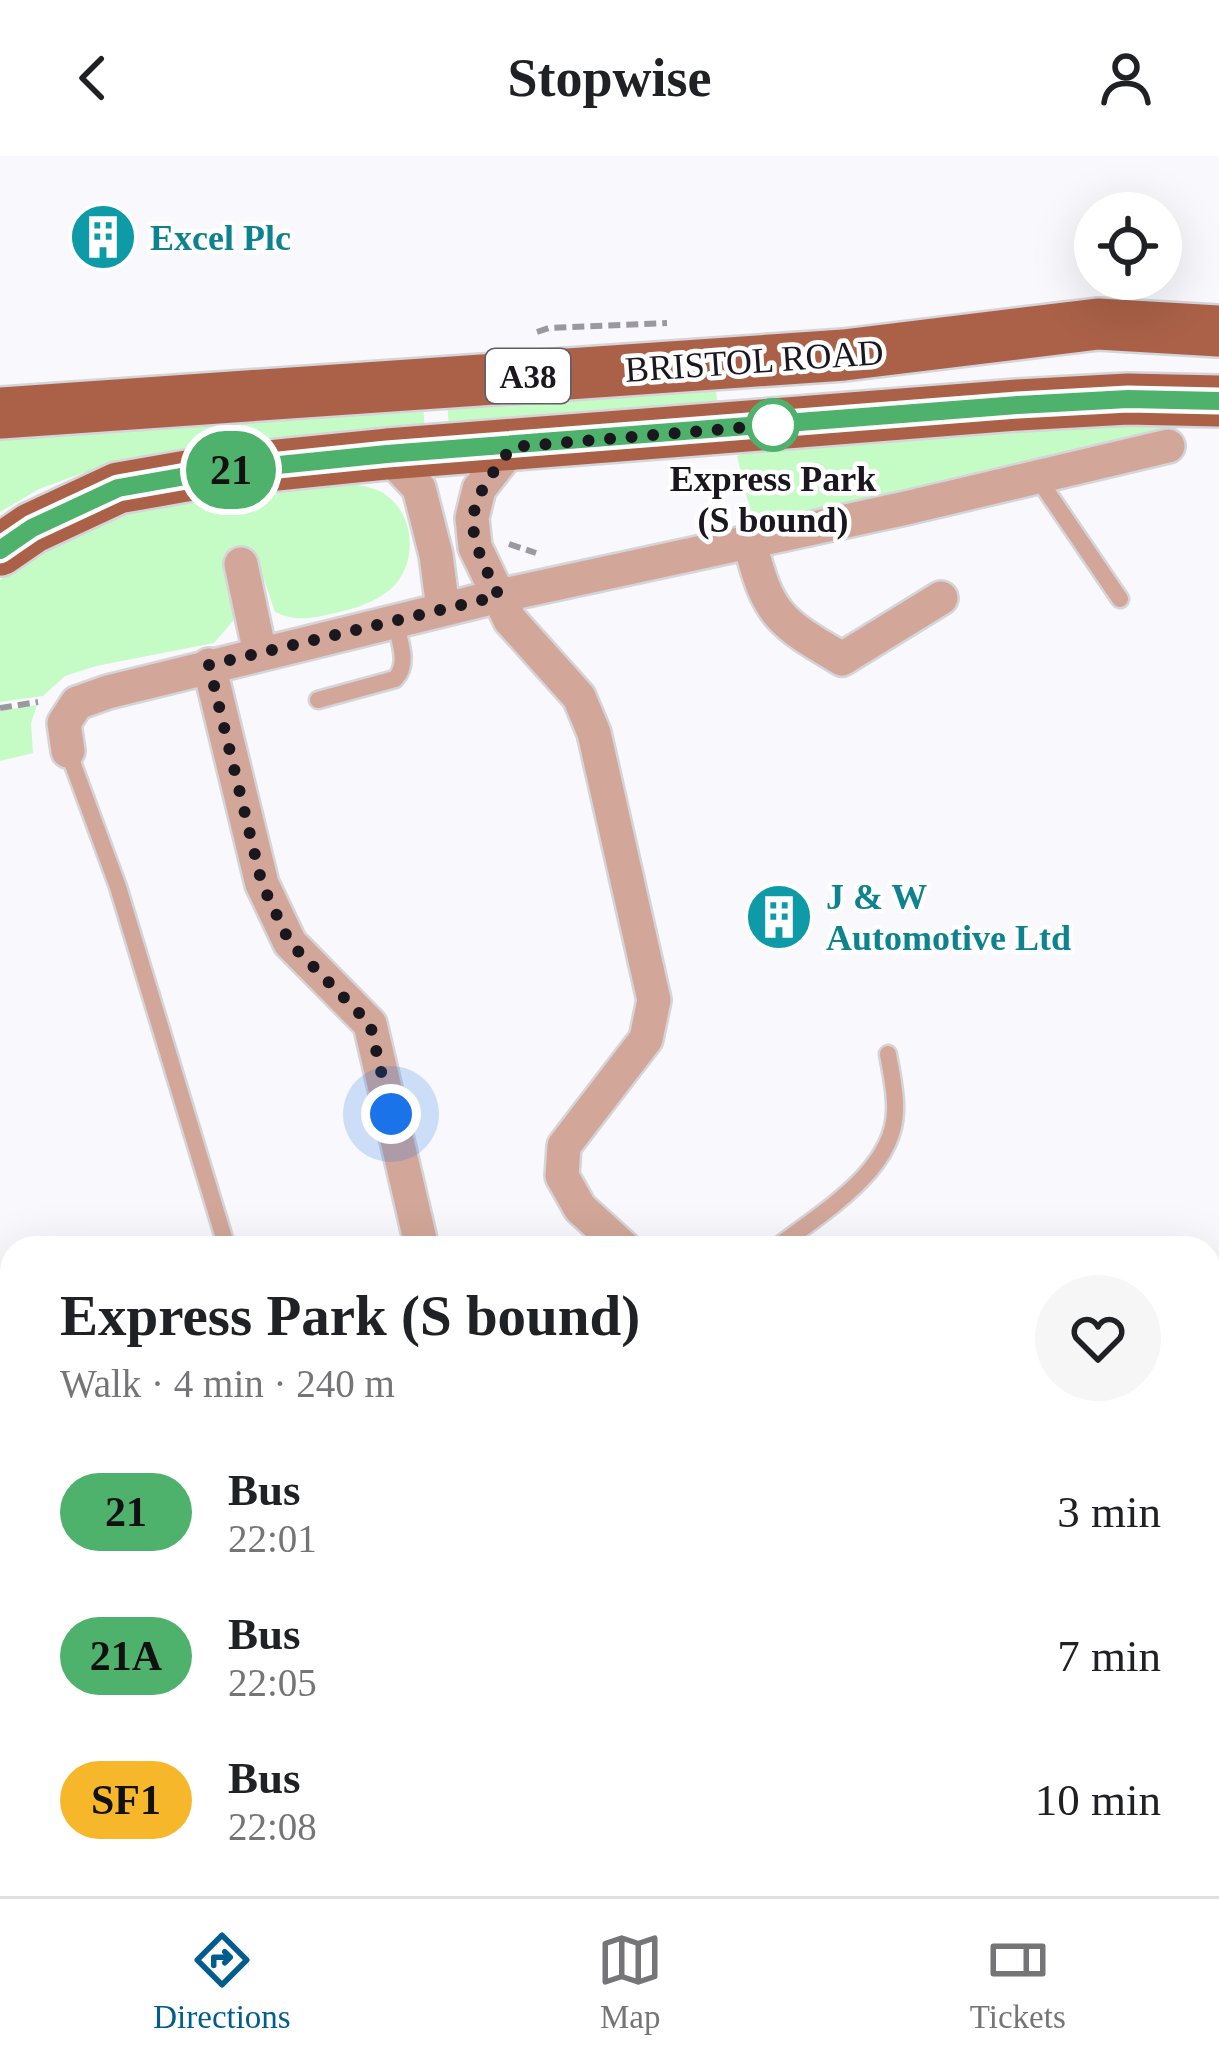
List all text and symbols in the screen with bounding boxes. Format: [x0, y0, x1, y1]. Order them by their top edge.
icon: back [60, 45, 126, 111]
icon: person [1093, 45, 1159, 111]
text: Stopwise [507, 48, 712, 108]
map controls [1074, 192, 1182, 300]
button: locate [1074, 192, 1182, 300]
building icon: Excel Plc [68, 202, 138, 272]
place label: Excel Plc [150, 218, 291, 258]
street label: BRISTOL ROAD [623, 332, 885, 390]
road number: A38 [486, 349, 570, 403]
marker: Express Park (S bound) [748, 400, 798, 450]
line badge: 21 [177, 431, 285, 509]
text: 21 [210, 447, 252, 493]
place label: Express Park (S bound) [670, 459, 876, 540]
place label: J & W Automotive Ltd [826, 877, 1071, 958]
building icon: J & W Automotive Ltd [744, 882, 814, 952]
your location [361, 1084, 421, 1144]
button: heart [1035, 1275, 1161, 1401]
text: Express Park (S bound) [60, 1284, 640, 1347]
text: Walk · 4 min · 240 m [60, 1362, 395, 1405]
text: Bus [228, 1465, 301, 1515]
text: 3 min [1057, 1487, 1161, 1537]
text: 21 [105, 1489, 147, 1535]
text: 22:01 [228, 1517, 317, 1560]
text: Bus [228, 1609, 301, 1659]
text: 7 min [1057, 1631, 1161, 1681]
text: 21A [90, 1633, 162, 1679]
text: 22:05 [228, 1661, 317, 1704]
text: Bus [228, 1753, 301, 1803]
text: 10 min [1035, 1775, 1161, 1825]
text: SF1 [91, 1777, 161, 1823]
text: 22:08 [228, 1805, 317, 1848]
tab: Directions [153, 1927, 291, 2036]
tab: Map [597, 1927, 663, 2036]
tab: Tickets [970, 1927, 1066, 2036]

